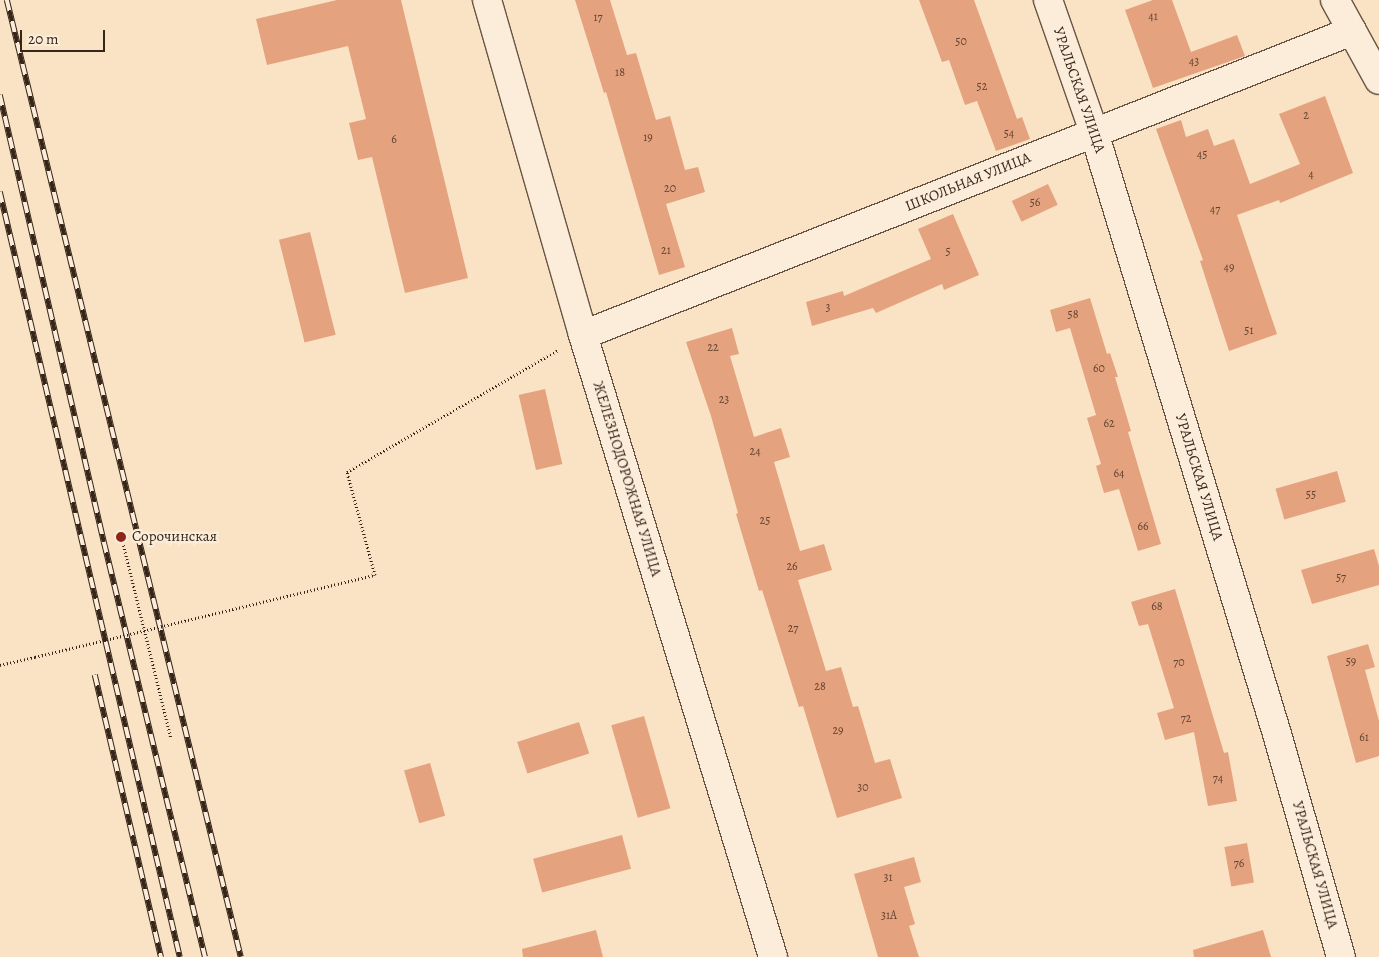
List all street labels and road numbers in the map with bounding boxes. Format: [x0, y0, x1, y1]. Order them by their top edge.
street label: УРАЛЬСКАЯ УЛИЦА [1049, 25, 1109, 155]
street label: ШКОЛЬНАЯ УЛИЦА [903, 149, 1033, 215]
street label: ЖЕЛЕЗНОДОРОЖНАЯ УЛИЦА [589, 379, 665, 579]
street label: УРАЛЬСКАЯ УЛИЦА [1171, 411, 1227, 543]
street label: УРАЛЬСКАЯ УЛИЦА [1288, 799, 1342, 931]

